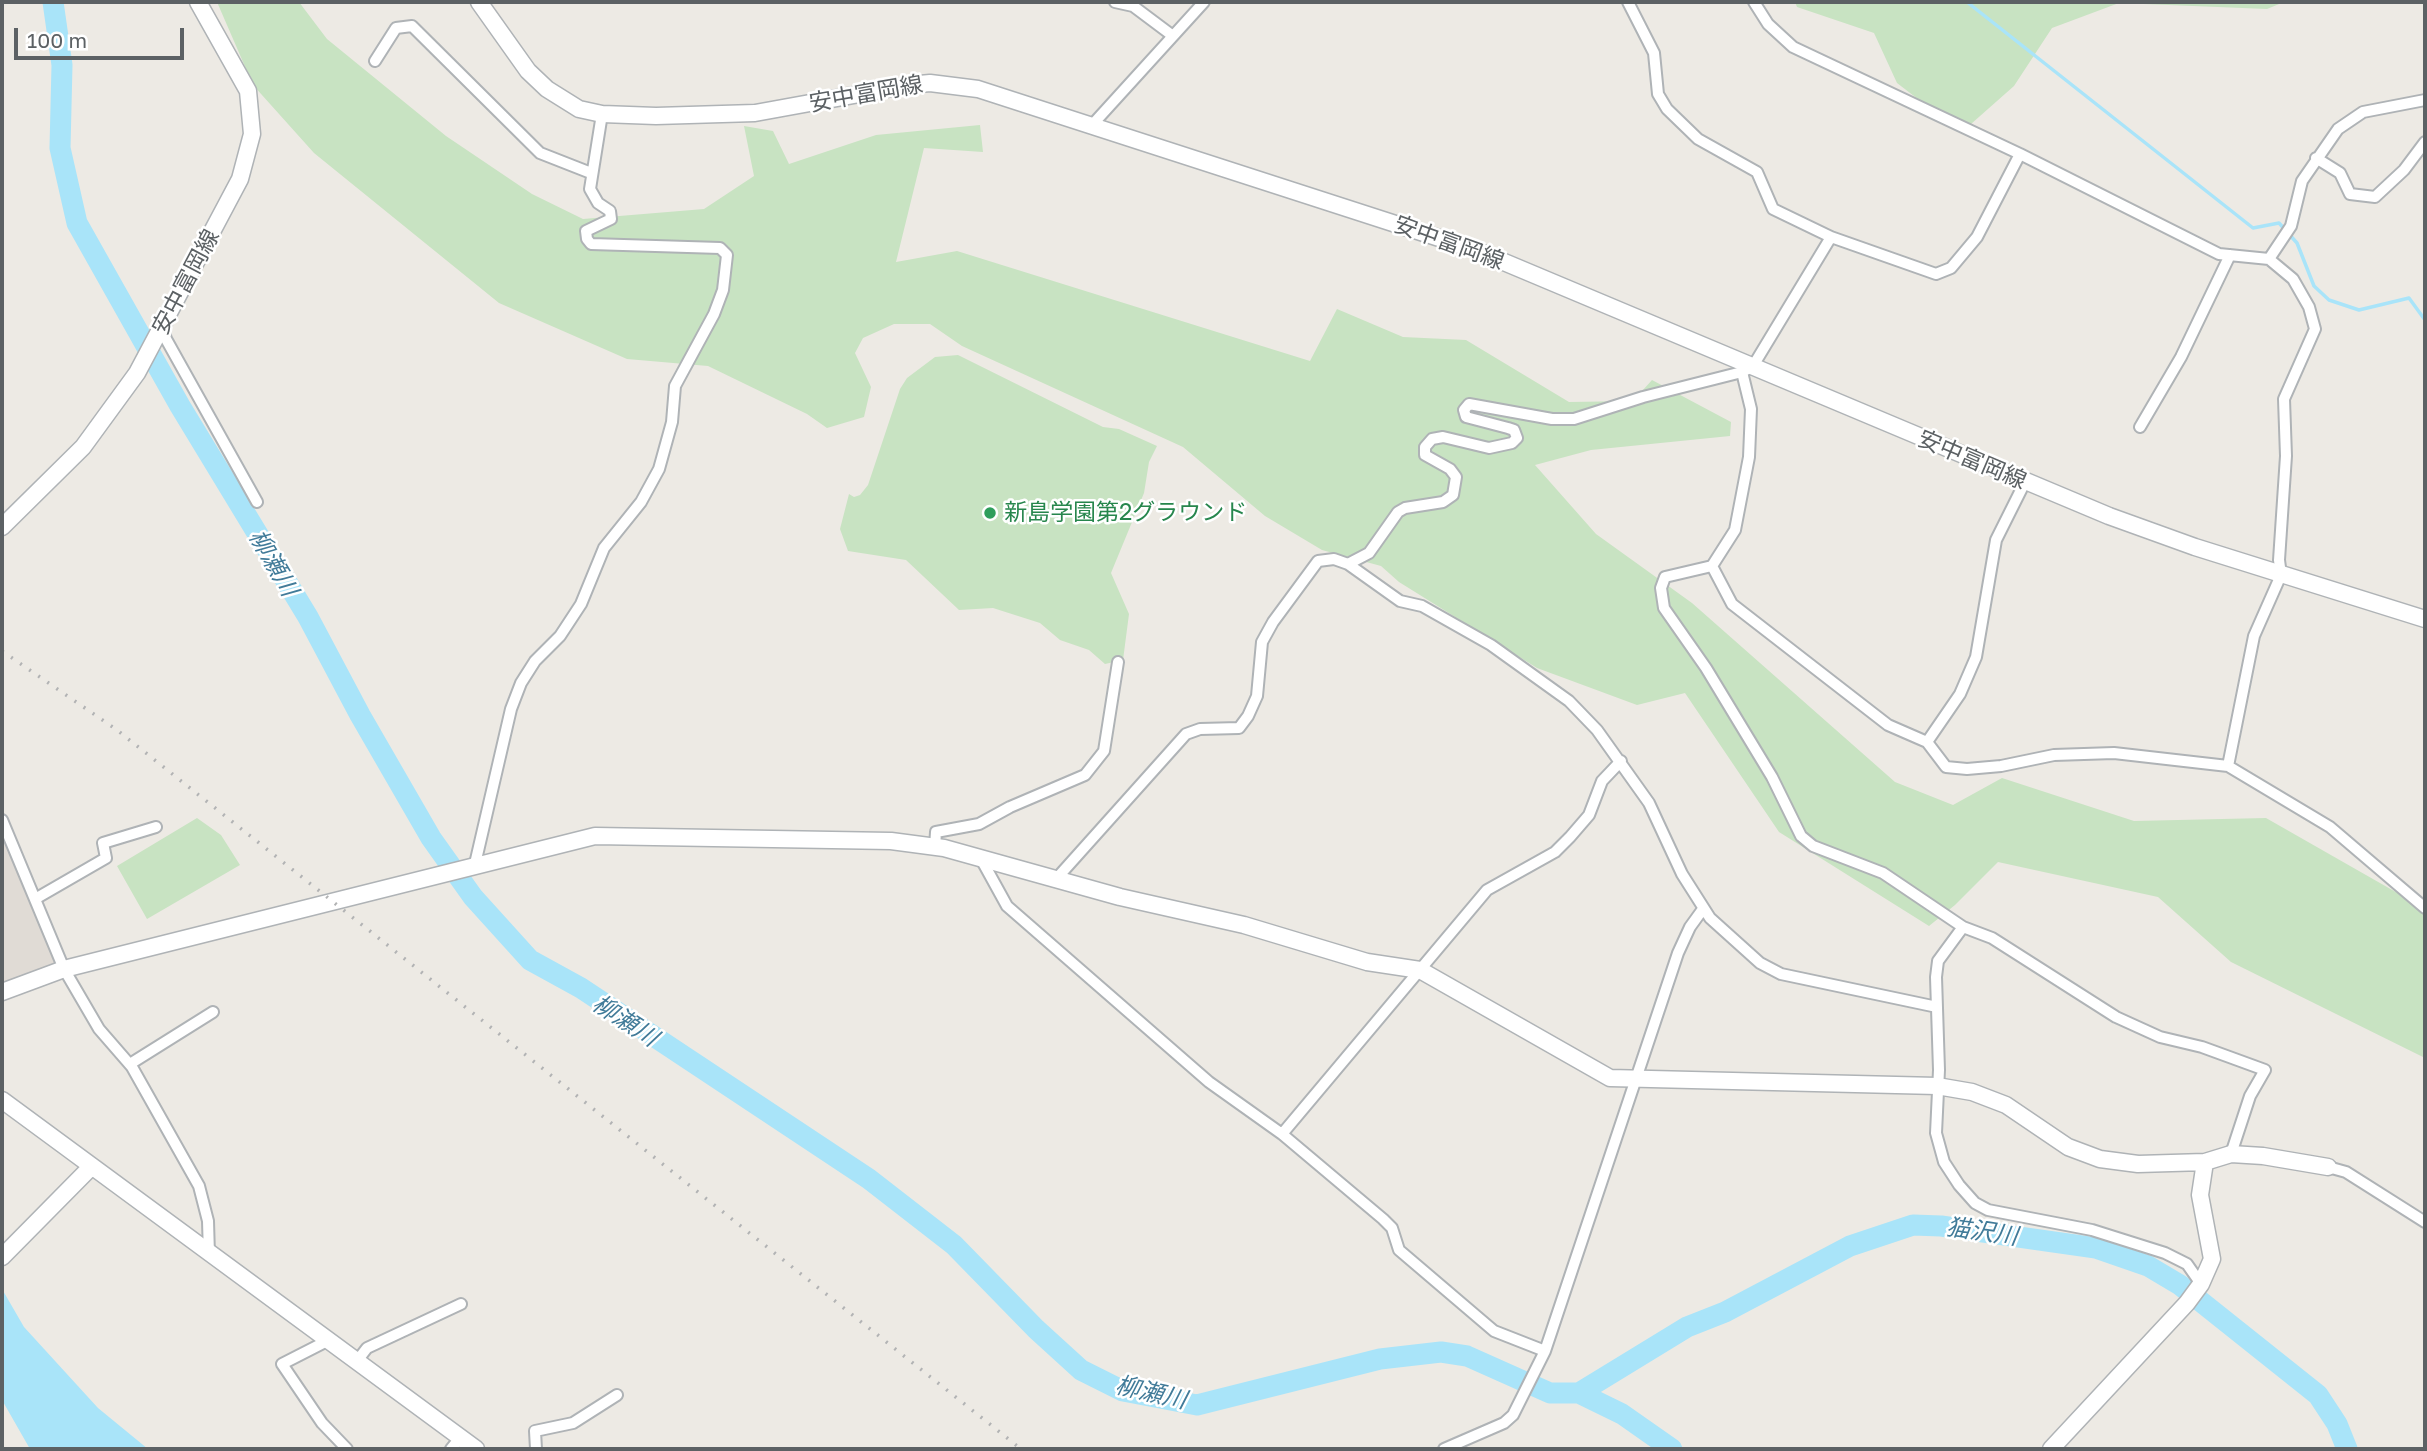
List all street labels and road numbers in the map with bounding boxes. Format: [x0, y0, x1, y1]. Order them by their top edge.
street label: 安中富岡線 [807, 70, 925, 118]
street label: 安中富岡線 [1390, 210, 1508, 276]
street label: 安中富岡線 [147, 225, 225, 339]
street label: 安中富岡線 [1914, 425, 2030, 495]

